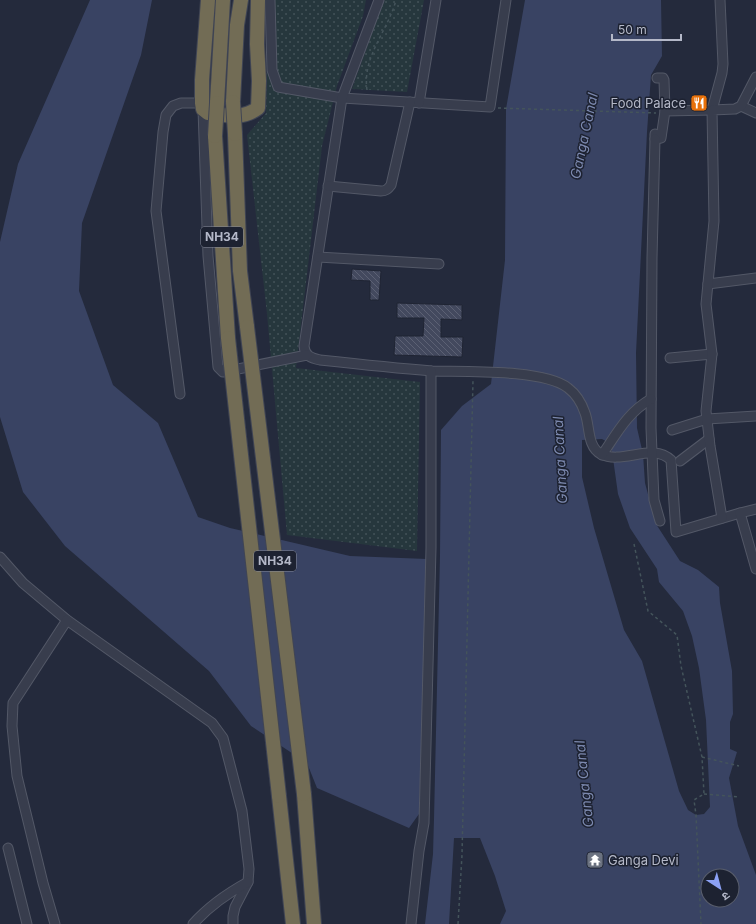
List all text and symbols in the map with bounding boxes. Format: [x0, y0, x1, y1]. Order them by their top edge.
scale bar [612, 16, 681, 42]
text: 50 m [618, 22, 647, 37]
water label: Ganga Canal [566, 91, 601, 180]
restaurant icon: Food Palace [689, 93, 709, 113]
place label: Food Palace [611, 95, 686, 111]
road number: NH34 [201, 227, 243, 247]
water label: Ganga Canal [549, 415, 570, 504]
road number: NH34 [254, 551, 296, 571]
water label: Ganga Canal [570, 739, 597, 828]
temple icon: Ganga Devi [585, 850, 605, 870]
place label: Ganga Devi [608, 852, 679, 868]
north arrow [700, 868, 740, 908]
text: उ [719, 889, 733, 904]

